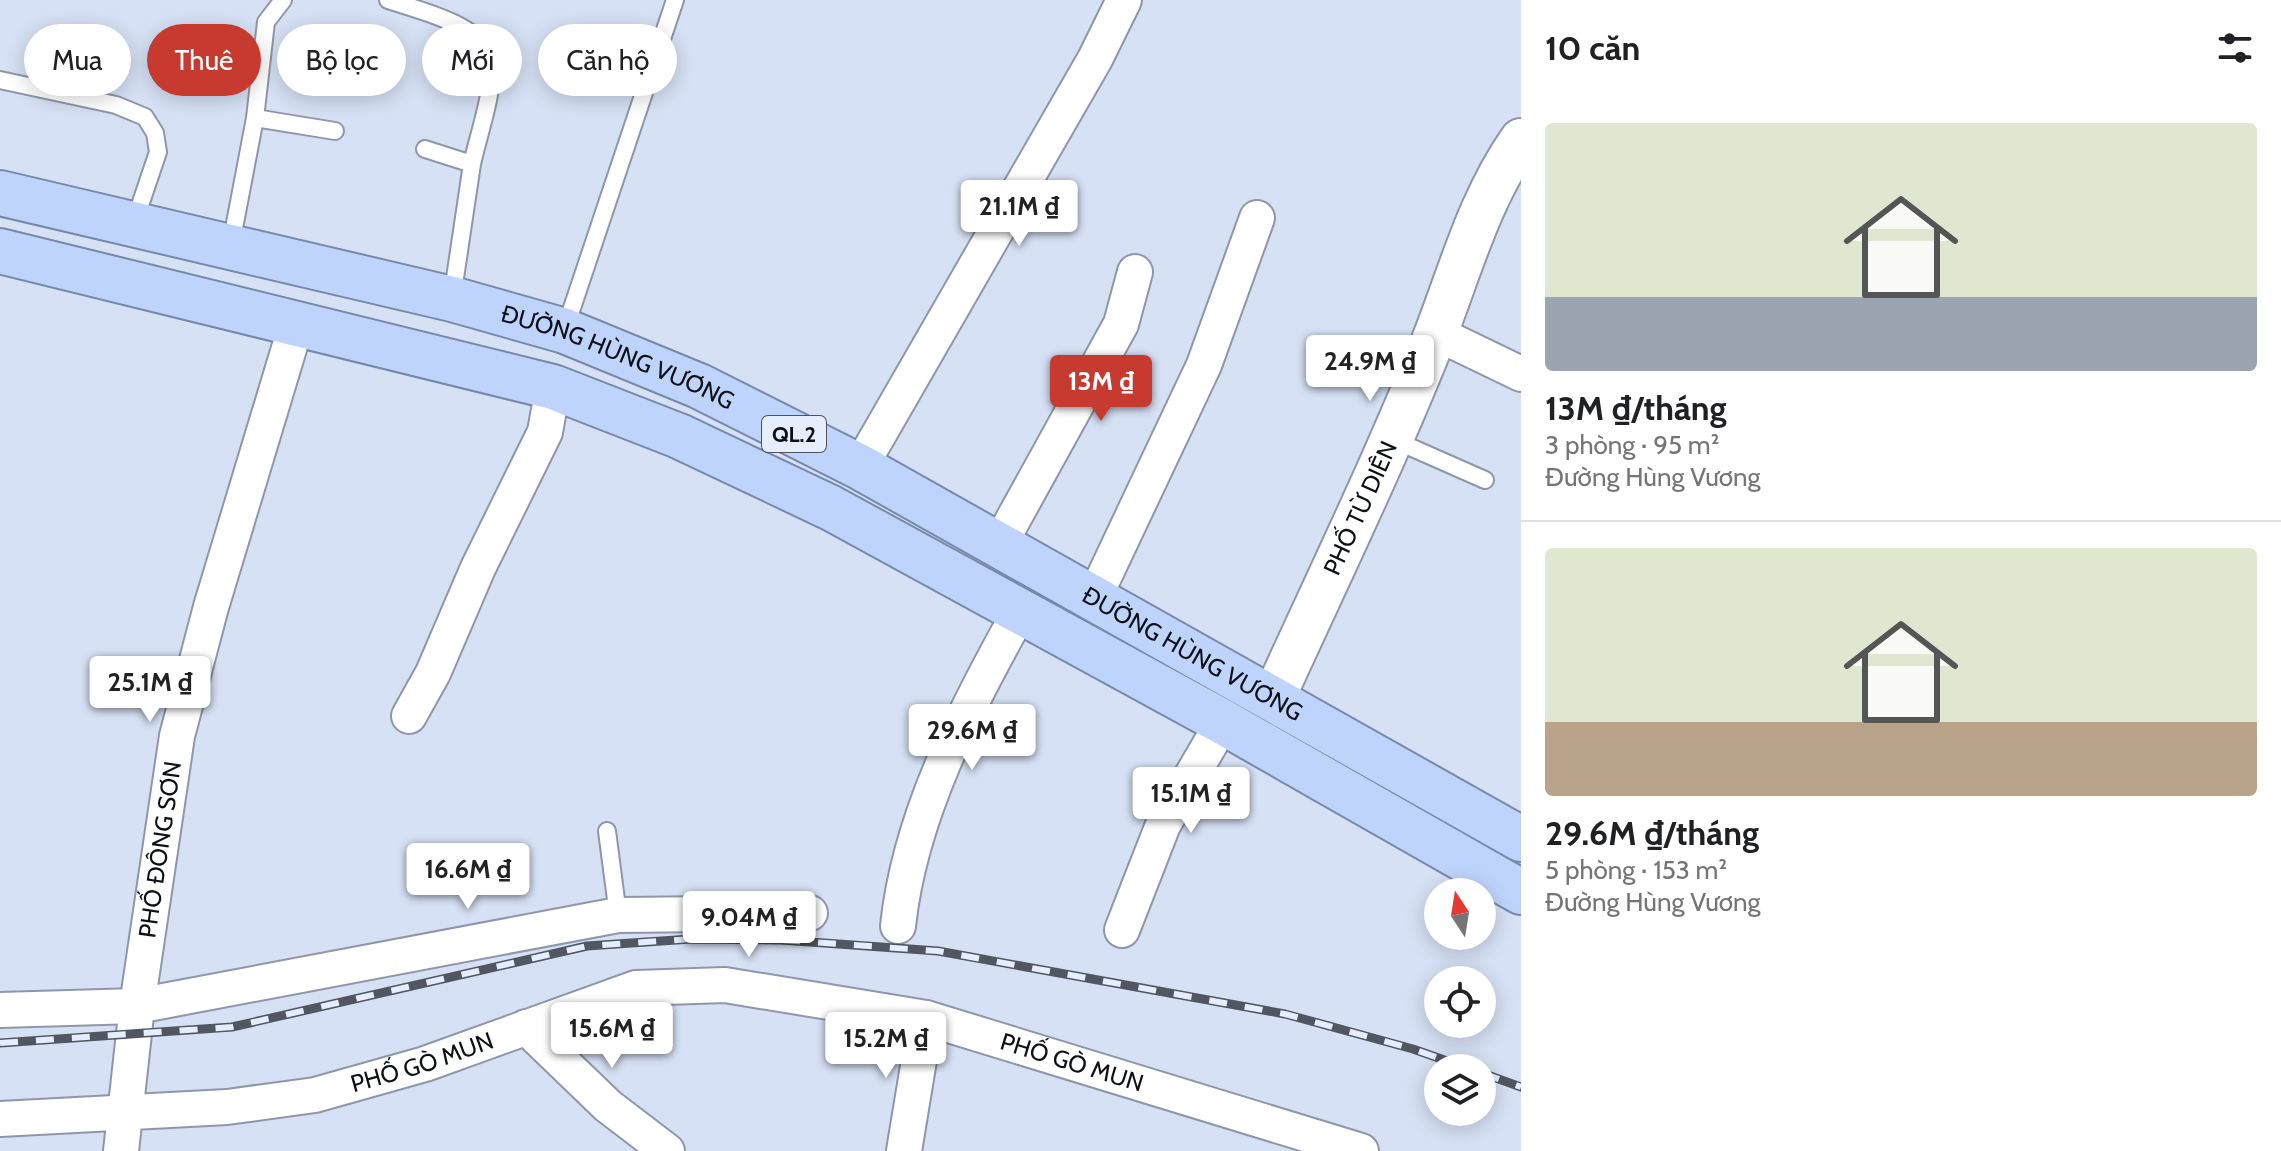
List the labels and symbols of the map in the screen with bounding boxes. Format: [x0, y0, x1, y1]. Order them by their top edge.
pin: 21.1M ₫ [945, 180, 1093, 248]
street label: ĐƯỜNG HÙNG VƯƠNG [498, 299, 739, 415]
pin: 24.9M ₫ [1296, 335, 1444, 403]
pin: 13M ₫ [1045, 355, 1157, 423]
road number: QL.2 [762, 416, 826, 452]
street label: PHỐ TỪ DIÊN [1317, 436, 1403, 580]
street label: ĐƯỜNG HÙNG VƯƠNG [1077, 580, 1308, 727]
pin: 25.1M ₫ [76, 656, 224, 724]
pin: 29.6M ₫ [898, 704, 1046, 772]
street label: PHỐ ĐÔNG SƠN [132, 759, 187, 940]
pin: 15.1M ₫ [1117, 767, 1265, 835]
pin: 16.6M ₫ [394, 843, 542, 911]
north arrow [1424, 878, 1496, 950]
pin: 9.04M ₫ [675, 891, 823, 959]
pin: 15.6M ₫ [538, 1002, 686, 1070]
pin: 15.2M ₫ [812, 1012, 960, 1080]
street label: PHỐ GÒ MUN [347, 1026, 497, 1098]
street label: PHỐ GÒ MUN [997, 1027, 1147, 1098]

